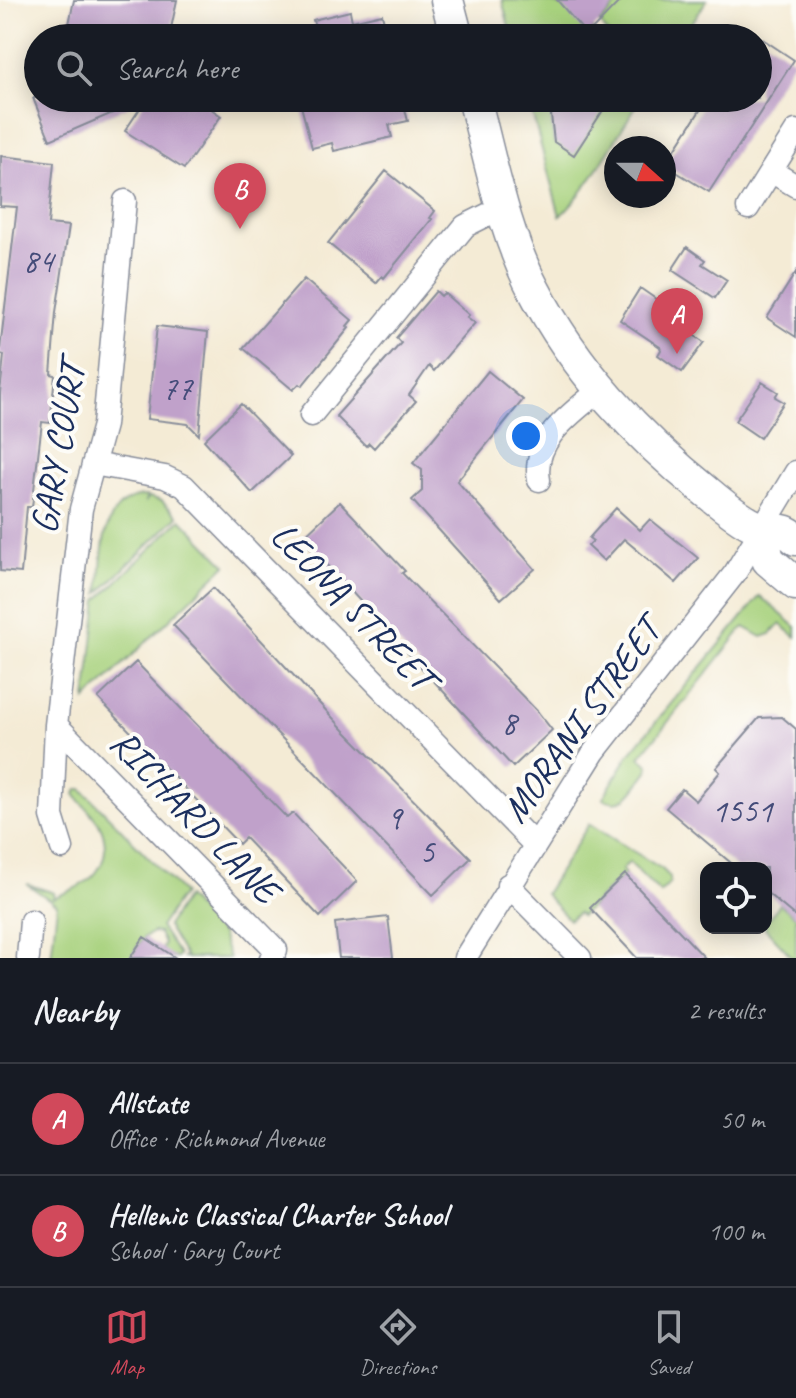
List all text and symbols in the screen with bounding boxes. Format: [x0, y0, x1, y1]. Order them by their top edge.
search box [24, 24, 772, 112]
icon: search [52, 46, 96, 90]
text: Search here [116, 49, 238, 87]
north arrow [604, 136, 676, 208]
pin: B [214, 163, 266, 229]
house number: 84 [23, 239, 57, 282]
pin: A [651, 288, 703, 354]
street label: GARY COURT [20, 350, 98, 537]
house number: 77 [162, 366, 194, 409]
your location [506, 416, 546, 456]
street label: LEONA STREET [261, 512, 452, 707]
street label: MORANI STREET [491, 602, 675, 831]
house number: 8 [501, 701, 520, 744]
street label: RICHARD LANE [101, 719, 293, 916]
house number: 1551 [711, 789, 774, 832]
house number: 9 [386, 796, 404, 839]
house number: 5 [419, 830, 436, 873]
map controls [700, 862, 772, 934]
button: locate [700, 862, 772, 934]
text: Nearby [32, 989, 118, 1032]
text: 2 results [688, 994, 764, 1027]
text: Allstate [108, 1084, 188, 1122]
text: A [51, 1103, 65, 1136]
text: 50 m [720, 1103, 764, 1136]
text: Office · Richmond Avenue [108, 1122, 324, 1155]
text: Hellenic Classical Charter School [108, 1196, 447, 1234]
text: B [51, 1215, 65, 1248]
text: 100 m [708, 1215, 764, 1248]
text: School · Gary Court [108, 1234, 279, 1267]
tab: Map [105, 1305, 149, 1381]
tab: Directions [360, 1305, 436, 1381]
tab: Saved [647, 1305, 691, 1381]

